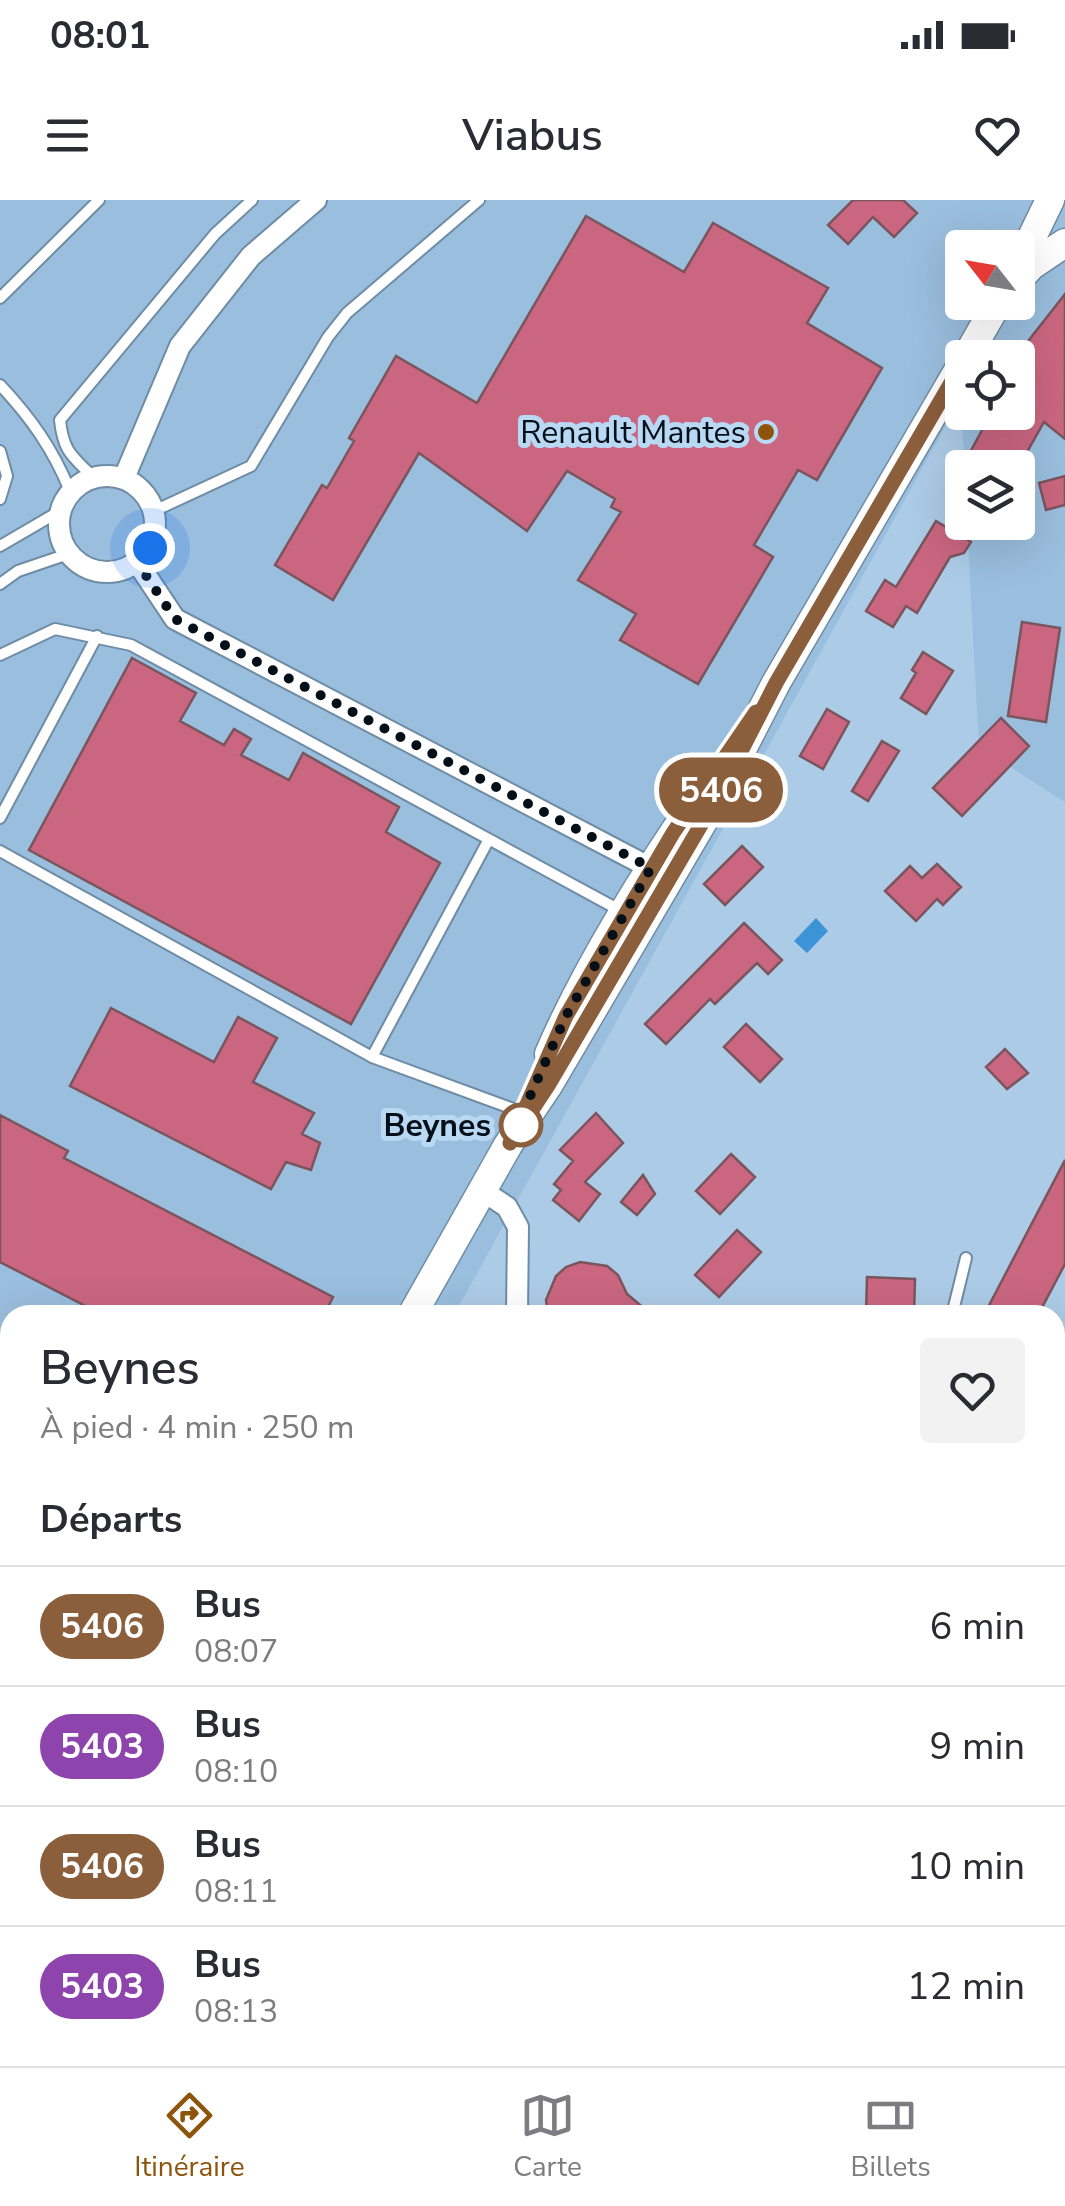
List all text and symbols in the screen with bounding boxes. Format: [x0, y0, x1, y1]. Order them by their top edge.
text: 08:01 [50, 10, 151, 61]
text: Viabus [462, 105, 603, 166]
icon: menu [40, 108, 95, 163]
icon: heart [970, 108, 1025, 163]
north arrow [945, 230, 1035, 320]
map controls [945, 230, 1035, 540]
button: locate [945, 340, 1035, 430]
place label: Renault Mantes [520, 411, 746, 454]
marker: Renault Mantes [755, 421, 777, 443]
button: layers [945, 450, 1035, 540]
your location [125, 523, 175, 573]
line badge: 5406 [651, 758, 791, 822]
text: 5406 [679, 767, 763, 814]
place label: Beynes [383, 1104, 491, 1147]
marker: Beynes [500, 1104, 542, 1146]
text: Beynes [40, 1335, 200, 1401]
button: heart [920, 1338, 1025, 1443]
text: À pied · 4 min · 250 m [40, 1406, 354, 1449]
text: Départs [40, 1494, 182, 1545]
text: Bus [194, 1579, 261, 1630]
text: 6 min [930, 1601, 1025, 1652]
text: 5406 [60, 1603, 144, 1650]
text: 08:07 [194, 1630, 278, 1673]
text: Bus [194, 1699, 261, 1750]
text: 9 min [930, 1721, 1025, 1772]
text: 5403 [60, 1723, 144, 1770]
text: 08:10 [194, 1750, 278, 1793]
text: Bus [194, 1819, 261, 1870]
text: 10 min [907, 1841, 1025, 1892]
text: 5406 [60, 1843, 144, 1890]
text: 08:11 [194, 1870, 278, 1913]
text: Bus [194, 1939, 261, 1990]
text: 12 min [907, 1961, 1025, 2012]
text: 5403 [60, 1963, 144, 2010]
text: 08:13 [194, 1990, 278, 2033]
tab: Itinéraire [134, 2088, 245, 2186]
tab: Carte [513, 2088, 582, 2186]
tab: Billets [851, 2088, 931, 2186]

